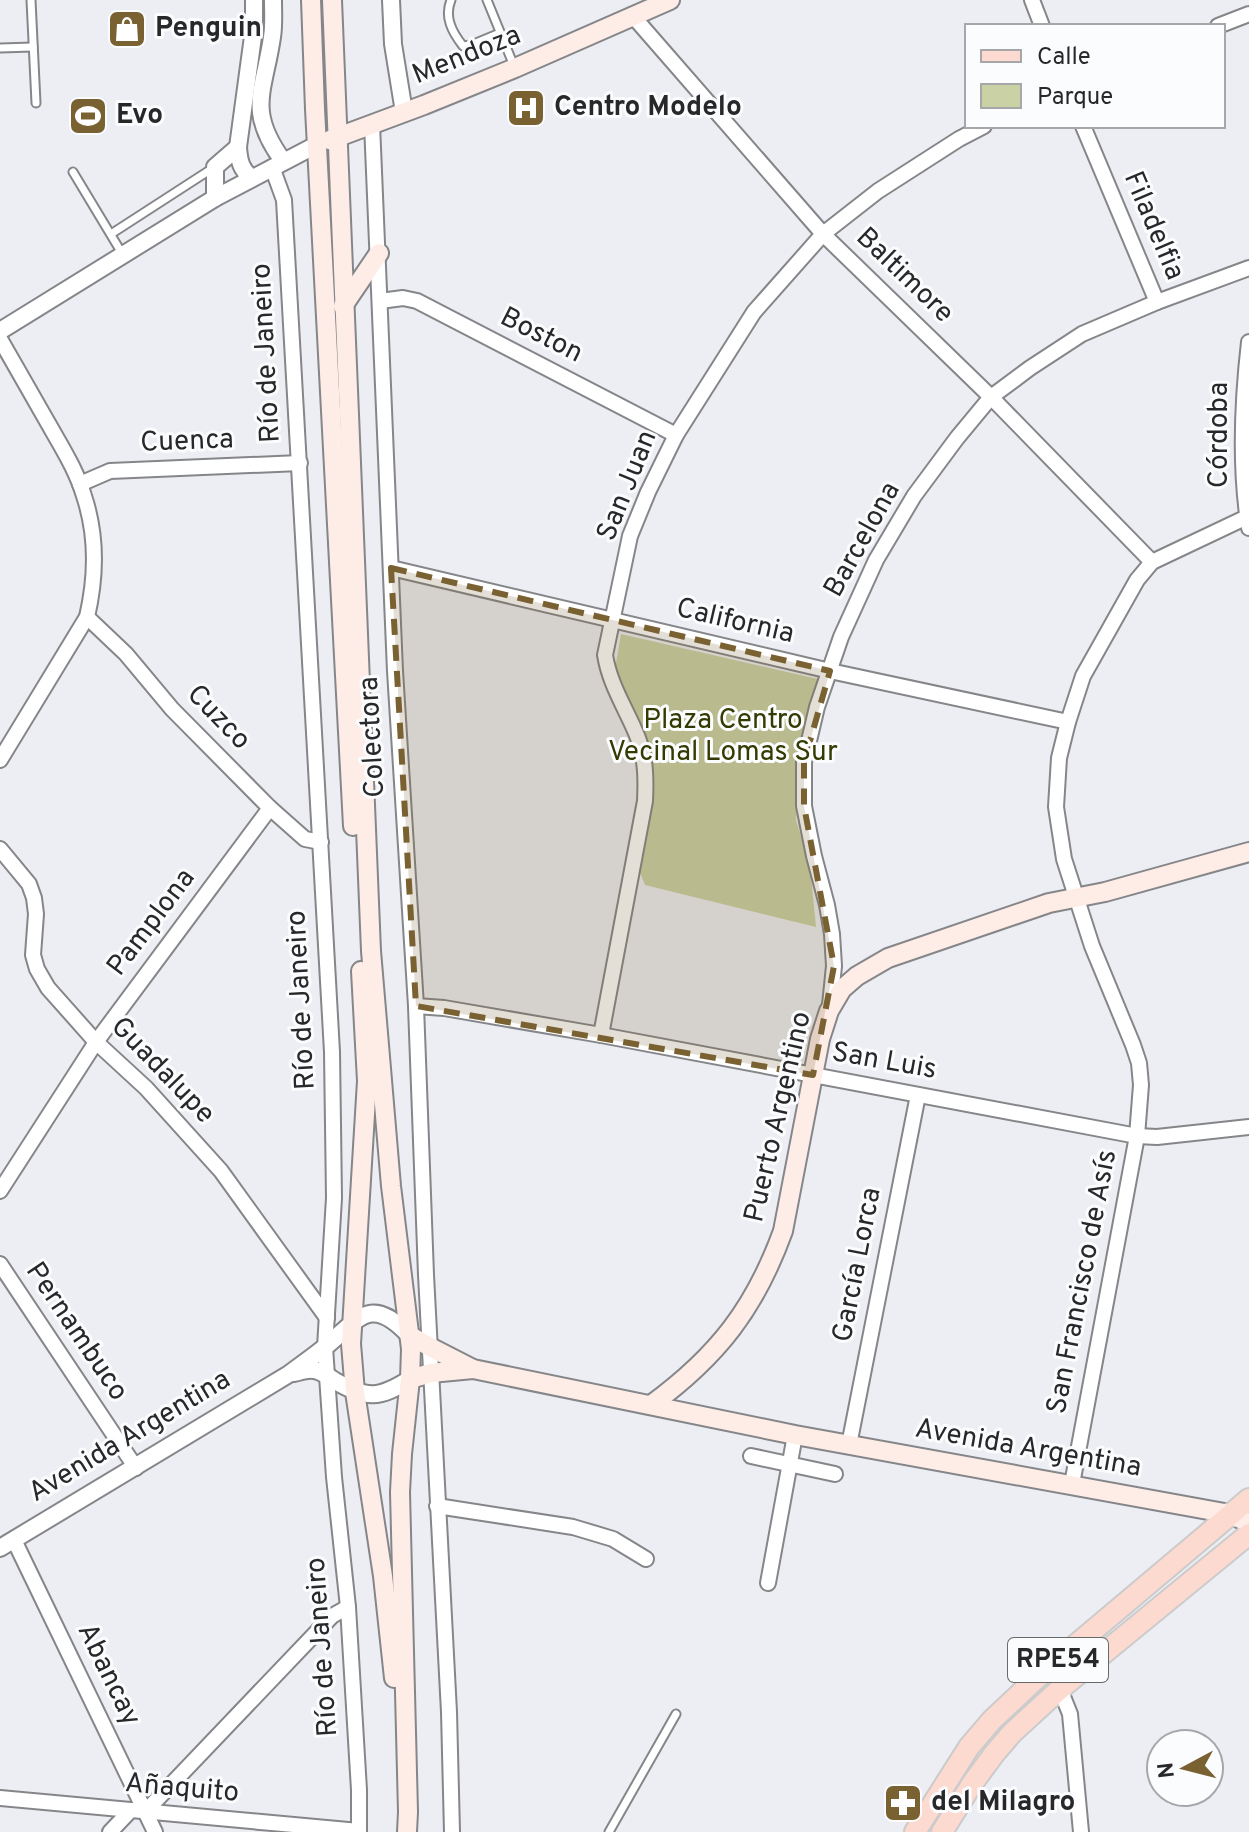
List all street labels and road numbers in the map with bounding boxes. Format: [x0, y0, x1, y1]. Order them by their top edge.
street label: Mendoza [407, 18, 527, 94]
street label: Filadelfia [1114, 166, 1192, 286]
street label: Baltimore [847, 220, 961, 332]
street label: Río de Janeiro [244, 262, 290, 444]
street label: Boston [493, 300, 589, 372]
street label: Córdoba [1202, 382, 1238, 488]
street label: Cuenca [140, 422, 234, 462]
street label: San Juan [590, 425, 666, 547]
street label: Barcelona [817, 476, 909, 604]
street label: California [673, 591, 797, 653]
street label: Colectora [352, 675, 394, 799]
street label: Cuzco [178, 678, 258, 758]
street label: Pamplona [100, 862, 204, 984]
street label: Río de Janeiro [279, 909, 325, 1091]
street label: Puerto Argentino [737, 1008, 821, 1226]
street label: Guadalupe [102, 1010, 222, 1132]
street label: San Luis [829, 1035, 939, 1089]
street label: San Francisco de Asís [1040, 1147, 1126, 1417]
street label: García Lorca [825, 1185, 891, 1345]
street label: Pernambuco [16, 1256, 136, 1408]
street label: Avenida Argentina [22, 1363, 238, 1511]
street label: Avenida Argentina [912, 1411, 1144, 1487]
street label: Río de Janeiro [299, 1556, 347, 1738]
street label: Abancay [68, 1618, 148, 1732]
road number: RPE54 [1008, 1638, 1108, 1682]
street label: Añaquito [123, 1766, 241, 1812]

